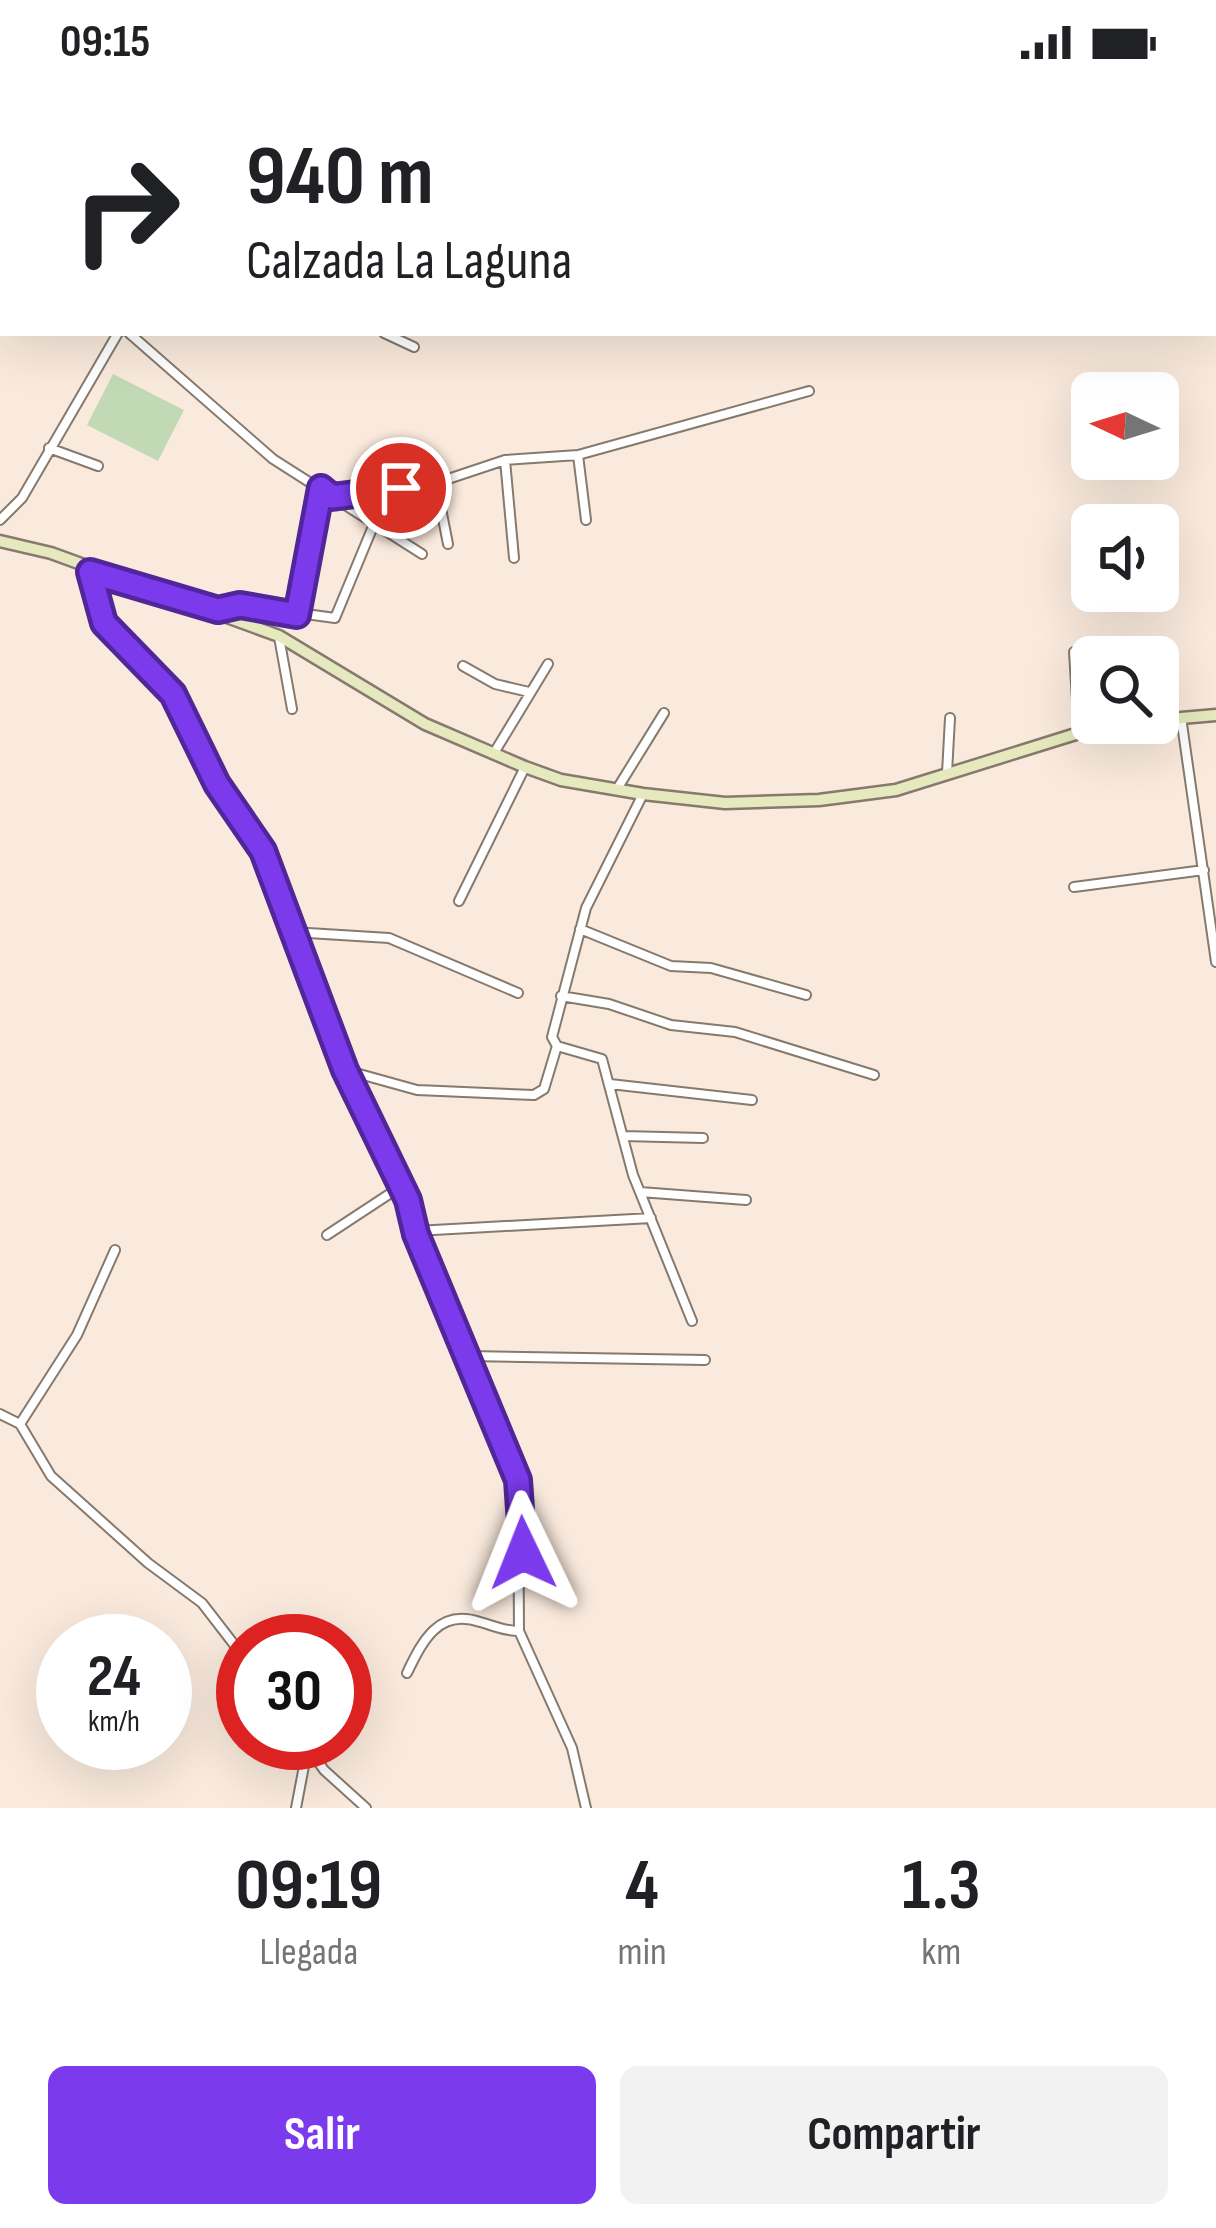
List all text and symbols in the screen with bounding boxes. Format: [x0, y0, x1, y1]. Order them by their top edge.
text: 09:15 [60, 15, 150, 70]
text: 940 m [246, 127, 434, 228]
icon: right [48, 132, 204, 288]
text: Calzada La Laguna [246, 229, 572, 294]
north arrow [1071, 372, 1179, 480]
map controls [1071, 372, 1179, 744]
pin [350, 437, 452, 539]
icon: arrive [368, 455, 434, 521]
button: sound [1071, 504, 1179, 612]
button: search [1071, 636, 1179, 744]
position arrow [460, 1490, 586, 1616]
speed limit sign: 30 [216, 1614, 372, 1770]
text: 24 [87, 1641, 141, 1713]
text: km/h [88, 1704, 140, 1740]
text: 09:19 [235, 1843, 382, 1930]
text: 4 [625, 1843, 659, 1930]
text: 1.3 [902, 1843, 981, 1930]
text: Llegada [259, 1929, 358, 1976]
text: min [618, 1929, 667, 1976]
text: km [921, 1929, 961, 1976]
button: Salir [48, 2066, 596, 2204]
button: Compartir [620, 2066, 1168, 2204]

